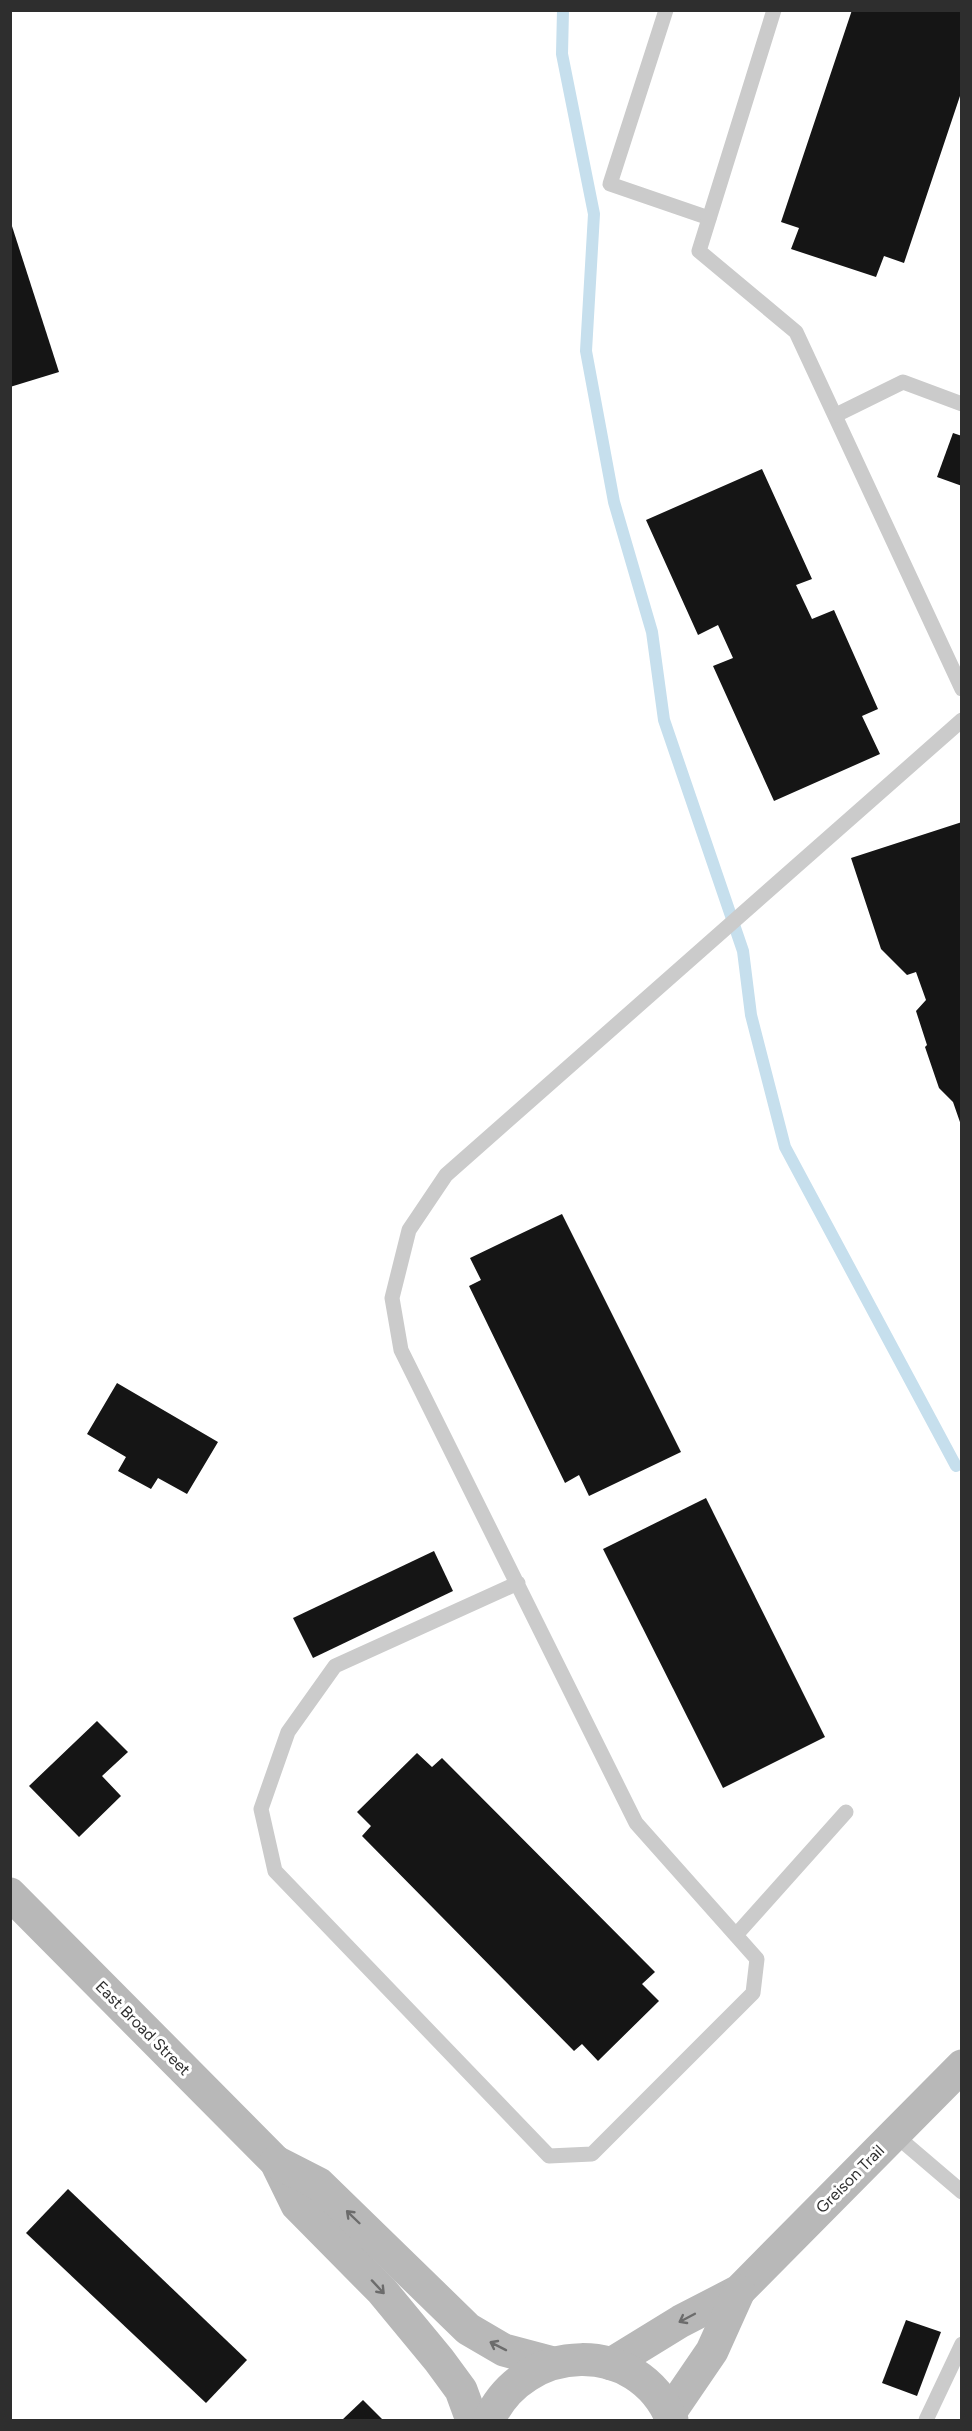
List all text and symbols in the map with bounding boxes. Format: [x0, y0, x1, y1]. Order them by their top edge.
street label: East Broad Street [92, 1977, 194, 2079]
street label: Greison Trail [812, 2141, 888, 2217]
one-way arrow [345, 2210, 360, 2224]
one-way arrow [371, 2280, 385, 2295]
one-way arrow [679, 2312, 696, 2324]
one-way arrow [489, 2339, 507, 2351]

